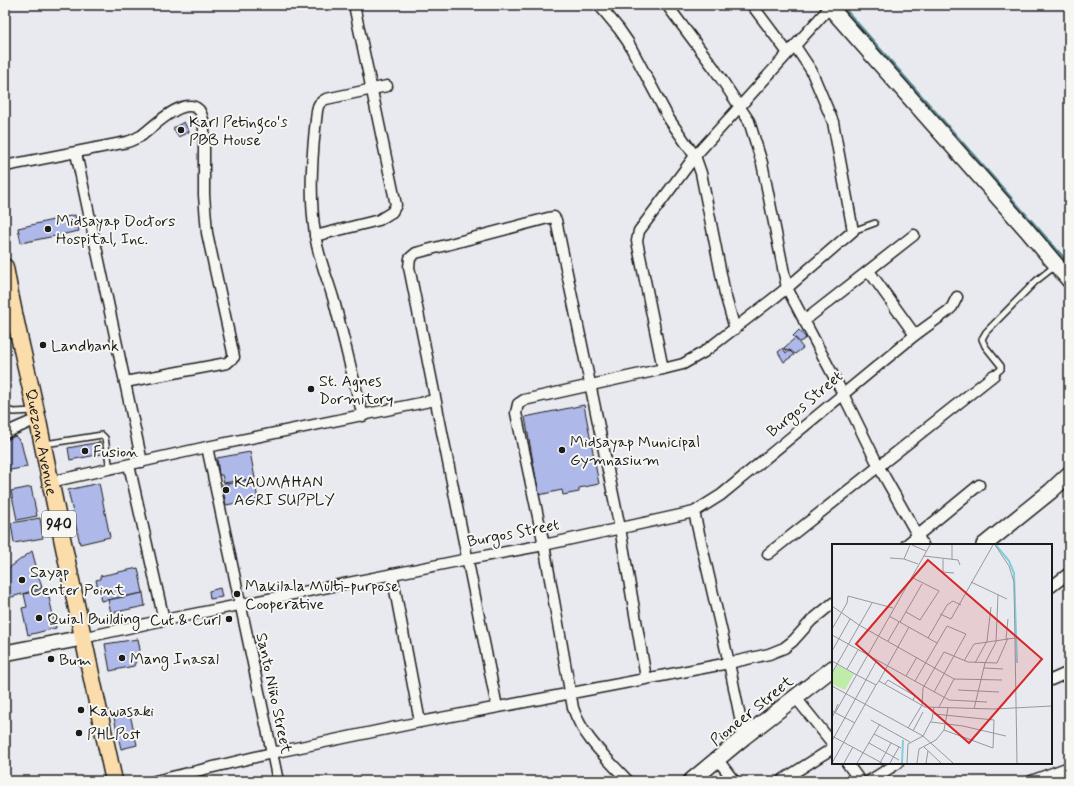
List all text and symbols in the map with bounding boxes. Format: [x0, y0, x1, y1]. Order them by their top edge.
place label: Karl Petingco's PBB House [189, 112, 288, 151]
marker: Karl Petingco's PBB House [176, 125, 186, 135]
place label: Midsayap Doctors Hospital, Inc. [56, 211, 175, 250]
marker: Midsayap Doctors Hospital, Inc. [43, 224, 53, 234]
place label: Landbank [51, 336, 119, 357]
marker: Landbank [38, 340, 48, 350]
street label: Burgos Street [762, 366, 848, 443]
place label: St. Agnes Dormitory [319, 371, 393, 410]
marker: St. Agnes Dormitory [306, 384, 316, 394]
street label: Quezon Avenue [19, 387, 62, 498]
place label: Midsayap Municipal Gymnasium [570, 432, 700, 471]
place label: Fusion [93, 442, 139, 463]
marker: Midsayap Municipal Gymnasium [557, 445, 567, 455]
marker: Fusion [80, 446, 90, 456]
place label: KAUMAHAN AGRI SUPPLY [234, 472, 335, 511]
marker: KAUMAHAN AGRI SUPPLY [221, 485, 231, 495]
road number: 940 [42, 511, 76, 537]
street label: Burgos Street [465, 514, 561, 554]
inset map [832, 544, 1052, 764]
place label: Sayap Center Point [30, 562, 125, 601]
marker: Sayap Center Point [17, 575, 27, 585]
place label: Makilala Multi-purpose Cooperative [245, 576, 399, 615]
marker: Makilala Multi-purpose Cooperative [232, 589, 242, 599]
place label: Quial Building [47, 609, 140, 631]
place label: Cut & Curl [150, 610, 221, 631]
marker: Quial Building [34, 613, 44, 623]
marker: Cut & Curl [224, 614, 234, 624]
street label: Santo Niño Street [250, 631, 297, 756]
place label: Mang Inasal [130, 649, 219, 671]
place label: Bum [59, 650, 92, 671]
marker: Mang Inasal [117, 653, 127, 663]
marker: Bum [46, 654, 56, 664]
street label: Pioneer Street [706, 671, 798, 751]
place label: Kawasaki [89, 701, 154, 722]
marker: Kawasaki [76, 705, 86, 715]
place label: PHLPost [87, 724, 141, 745]
marker: PHLPost [74, 728, 84, 738]

